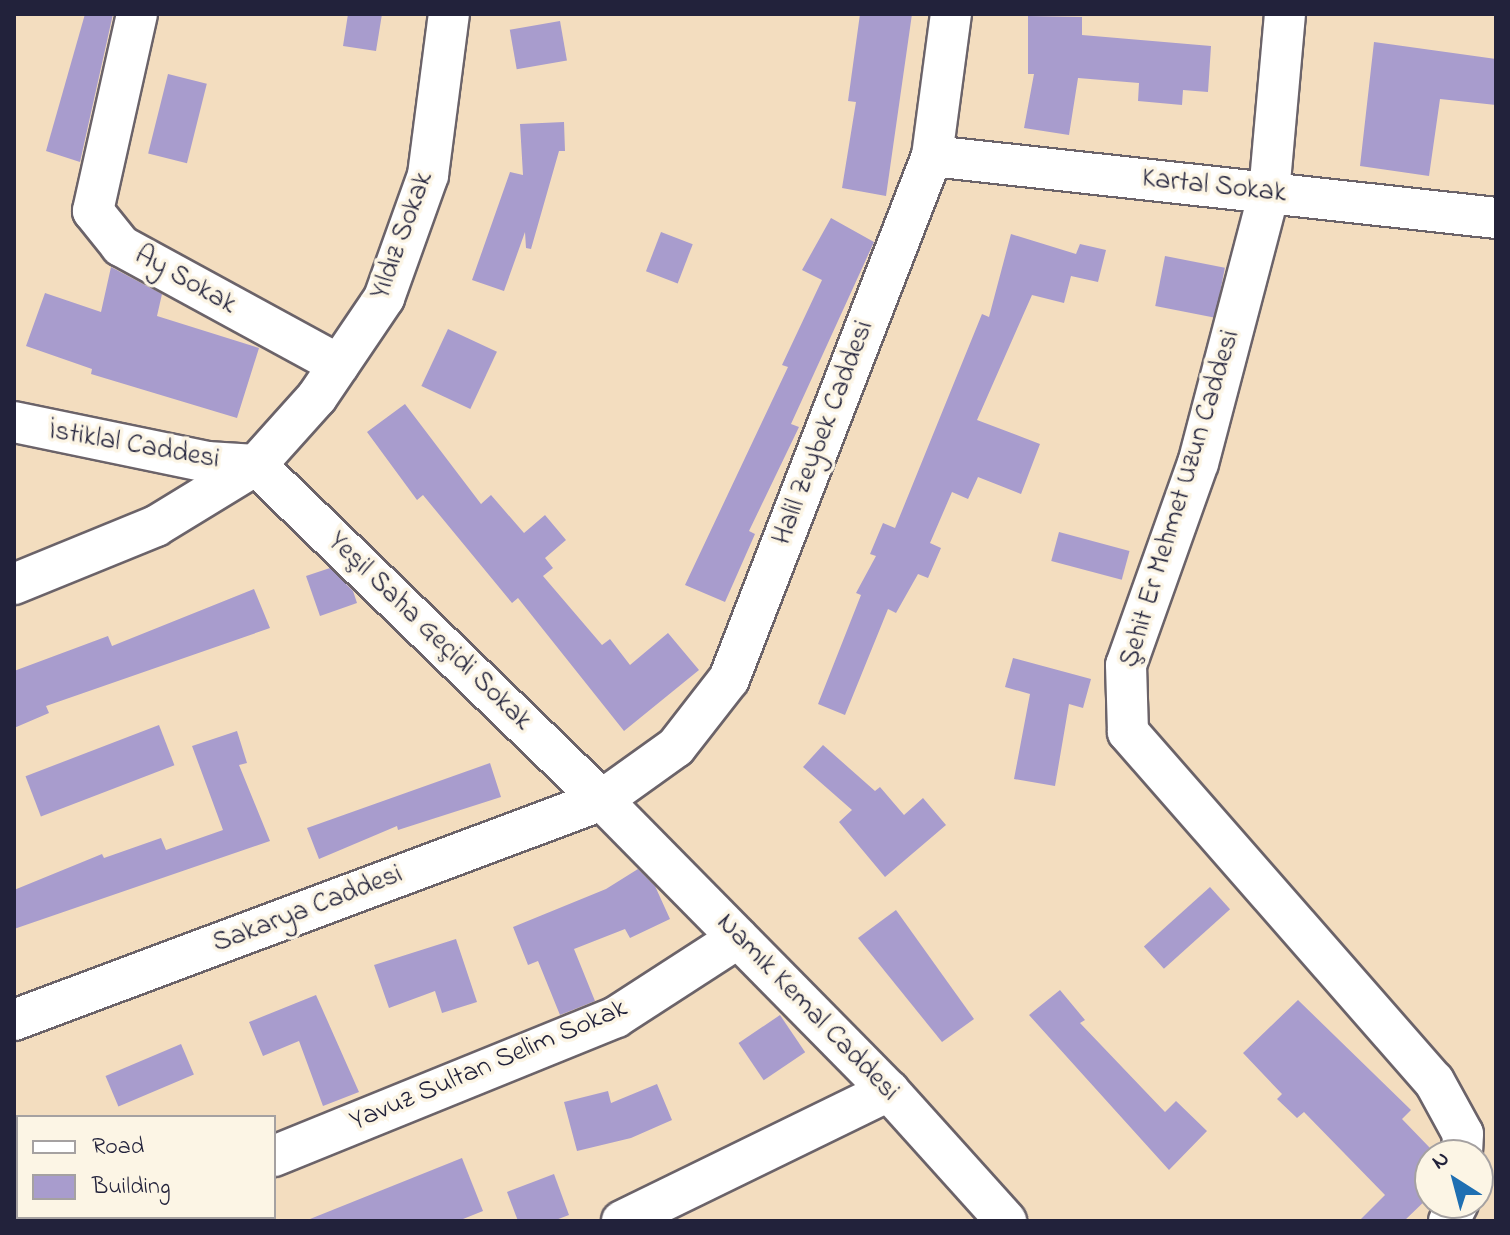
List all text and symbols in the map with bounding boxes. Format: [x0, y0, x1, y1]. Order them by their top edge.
street label: Kartal Sokak [1140, 163, 1288, 211]
street label: Yıldız Sokak [364, 168, 442, 304]
street label: Ay Sokak [128, 239, 242, 323]
street label: Halil Zeybek Caddesi [766, 316, 882, 550]
street label: Şehit Er Mehmet Uzun Caddesi [1114, 326, 1248, 672]
street label: İstiklal Caddesi [46, 414, 222, 478]
street label: Yeşil Saha Geçidi Sokak [320, 526, 538, 738]
street label: Sakarya Caddesi [208, 858, 408, 962]
street label: Namık Kemal Caddesi [709, 907, 905, 1109]
street label: Yavuz Sultan Selim Sokak [345, 992, 633, 1140]
legend [16, 1115, 276, 1219]
text: Road [92, 1130, 144, 1165]
north arrow [1414, 1139, 1494, 1219]
text: N [1426, 1144, 1456, 1179]
text: Building [92, 1170, 171, 1205]

